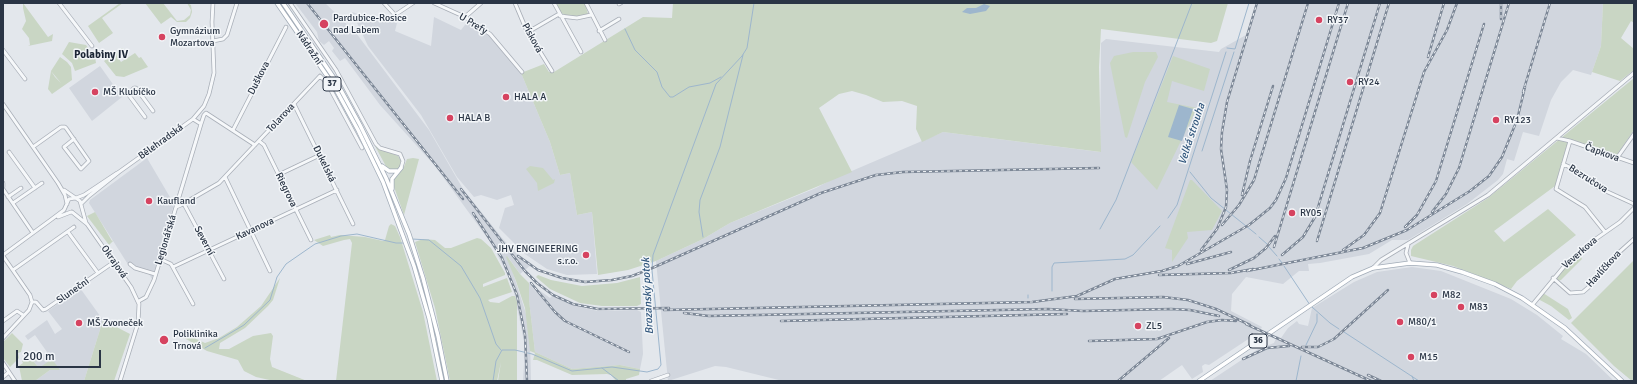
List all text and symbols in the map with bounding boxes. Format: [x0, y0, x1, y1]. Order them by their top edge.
street label: U Prefy [457, 11, 489, 37]
place label: Pardubice-Rosice nad Labem [333, 12, 407, 36]
place label: RY37 [1327, 14, 1349, 26]
marker: RY37 [1314, 15, 1324, 25]
marker: Pardubice-Rosice nad Labem [318, 18, 330, 30]
street label: Písková [519, 21, 545, 55]
place label: Gymnázium Mozartova [170, 25, 220, 48]
street label: Nádražní [293, 29, 325, 67]
marker: Gymnázium Mozartova [157, 32, 167, 42]
district label: Polabiny IV [74, 48, 128, 62]
street label: Duškova [246, 59, 272, 97]
place label: RY24 [1358, 76, 1380, 88]
road number: 37 [323, 77, 341, 91]
marker: RY24 [1345, 77, 1355, 87]
place label: MŠ Klubíčko [103, 86, 156, 98]
marker: MŠ Klubíčko [90, 87, 100, 97]
place label: HALA A [514, 91, 546, 103]
marker: HALA A [501, 92, 511, 102]
street label: Tolarova [265, 101, 297, 135]
water label: Velká strouha [1176, 102, 1208, 166]
place label: HALA B [458, 112, 490, 124]
marker: HALA B [445, 113, 455, 123]
place label: RY123 [1504, 114, 1531, 126]
marker: RY123 [1491, 115, 1501, 125]
street label: Bělehradská [136, 122, 186, 162]
street label: Čapkova [1583, 141, 1621, 165]
street label: Dukelská [310, 144, 338, 184]
street label: Bezručova [1566, 162, 1610, 196]
street label: Riegrova [272, 171, 300, 209]
place label: Kaufland [157, 195, 196, 207]
marker: Kaufland [144, 196, 154, 206]
place label: RY05 [1300, 207, 1322, 219]
marker: RY05 [1287, 208, 1297, 218]
street label: Legionářská [153, 213, 179, 267]
street label: Kavanova [234, 215, 276, 243]
street label: Severní [191, 224, 217, 258]
street label: Veverkova [1560, 234, 1600, 272]
street label: Okrajová [98, 243, 130, 281]
place label: JHV ENGINEERING s.r.o. [497, 243, 578, 266]
street label: Havlíčkova [1584, 248, 1624, 290]
marker: JHV ENGINEERING s.r.o. [581, 250, 591, 260]
water label: Brozanský potok [639, 257, 657, 335]
street label: Sluneční [54, 275, 92, 307]
place label: M82 [1442, 289, 1461, 301]
marker: M82 [1429, 290, 1439, 300]
place label: M83 [1469, 301, 1488, 313]
marker: M83 [1456, 302, 1466, 312]
place label: M80/1 [1408, 316, 1436, 328]
place label: MŠ Zvoneček [87, 317, 143, 329]
marker: M80/1 [1395, 317, 1405, 327]
marker: MŠ Zvoneček [74, 318, 84, 328]
place label: ZL5 [1146, 320, 1162, 332]
marker: ZL5 [1133, 321, 1143, 331]
place label: Poliklinika Trnová [173, 328, 218, 352]
marker: Poliklinika Trnová [158, 334, 170, 346]
road number: 36 [1249, 334, 1267, 348]
scale bar [18, 342, 103, 368]
text: 200 m [23, 349, 55, 364]
place label: M15 [1419, 351, 1438, 363]
marker: M15 [1406, 352, 1416, 362]

